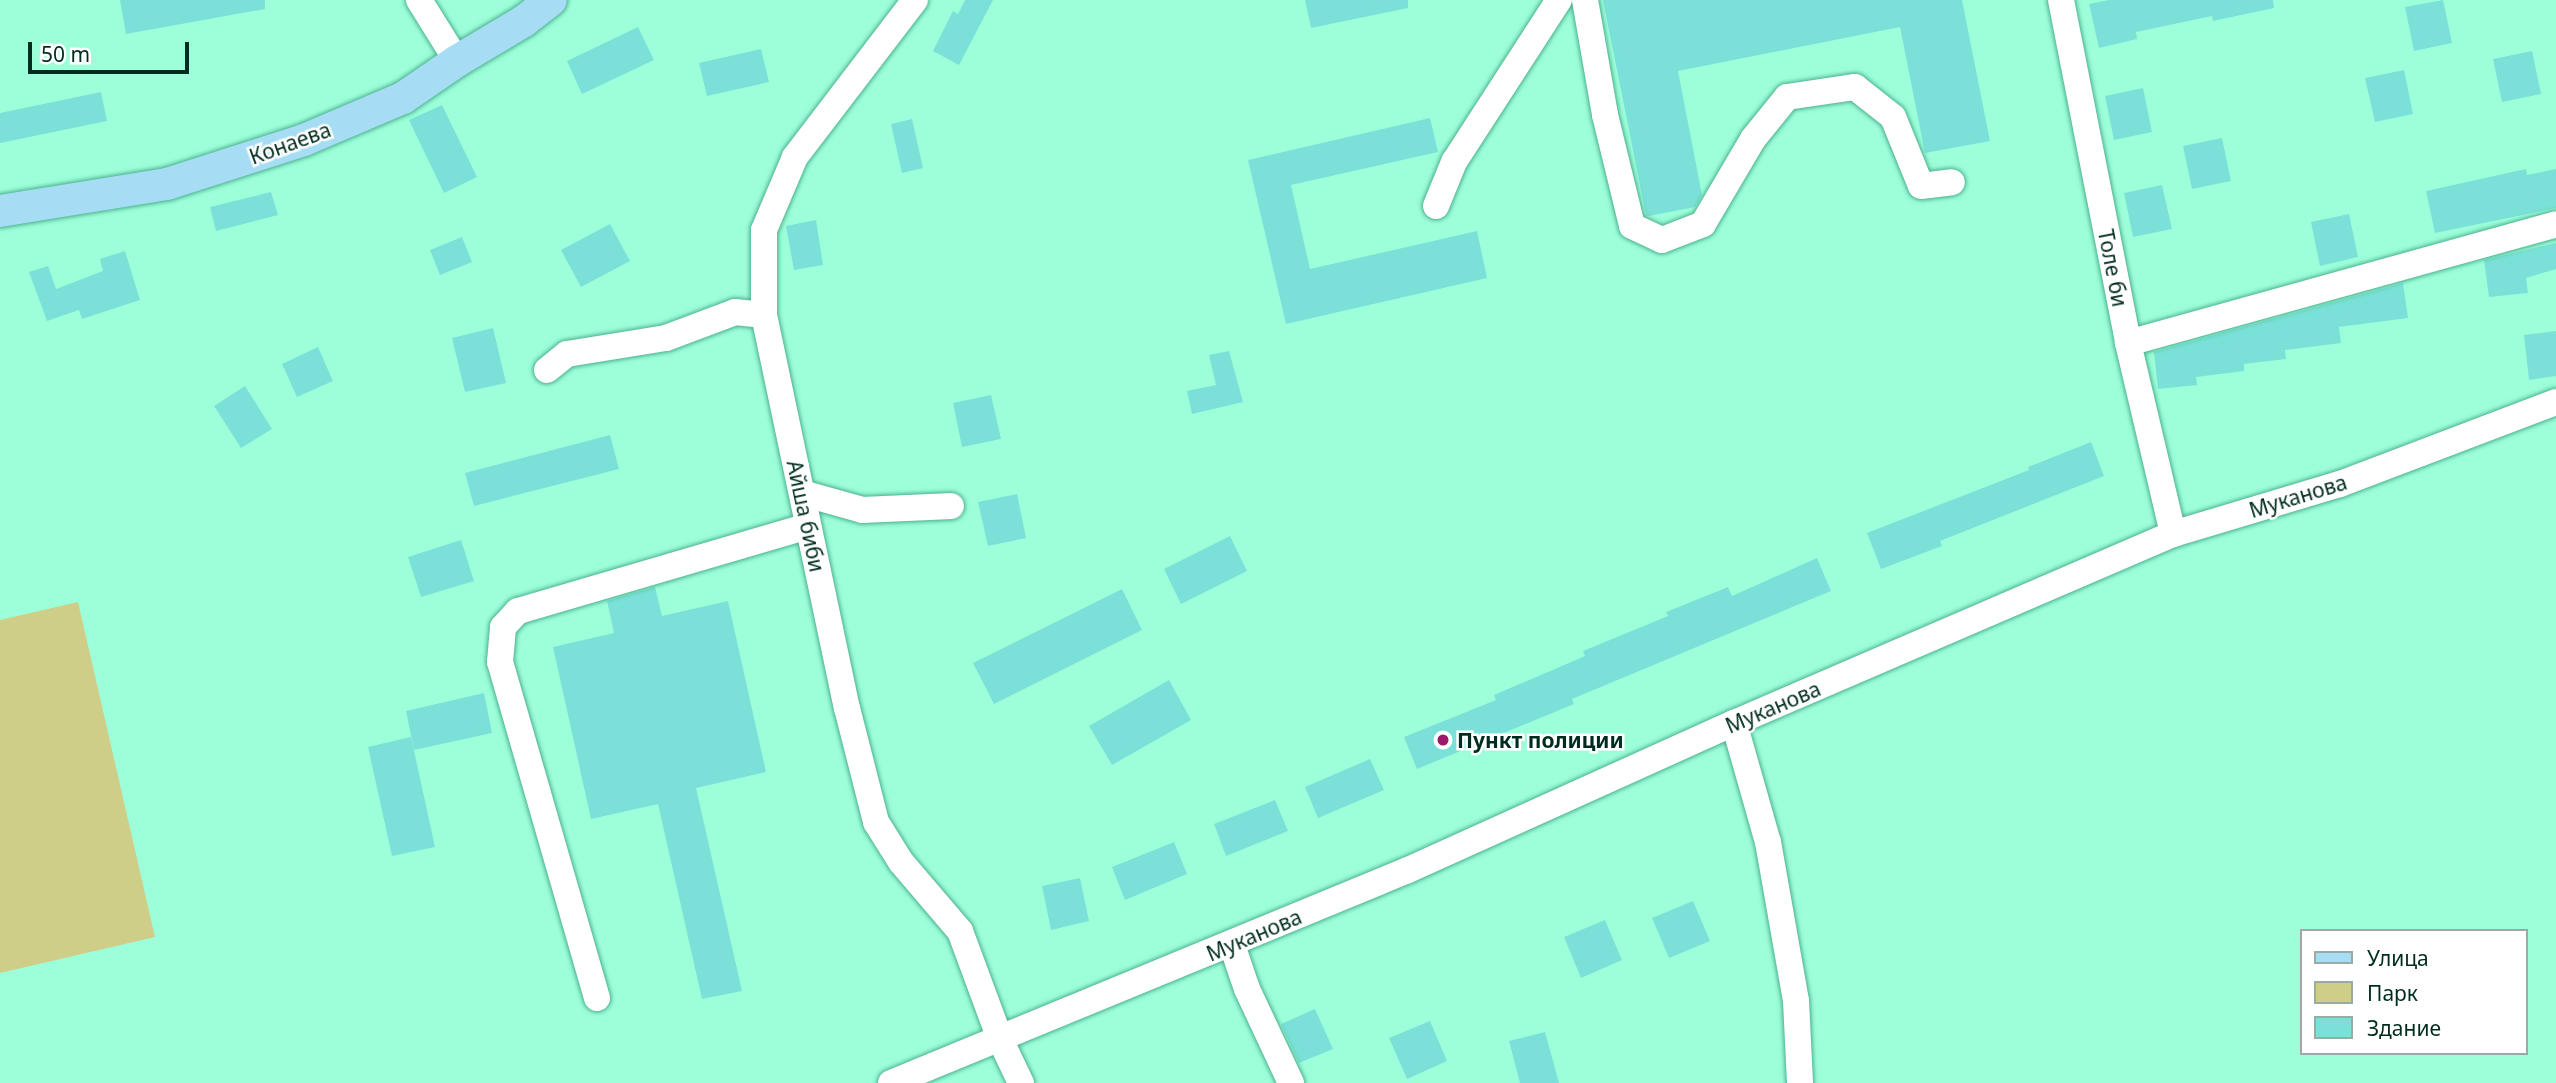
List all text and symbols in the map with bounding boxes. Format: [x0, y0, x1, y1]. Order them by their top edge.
scale bar [32, 28, 192, 72]
text: 50 m [41, 40, 90, 68]
street label: Конаева [246, 117, 334, 169]
street label: Толе би [2093, 227, 2133, 309]
street label: Айша биби [782, 458, 830, 574]
street label: Муканова [2246, 469, 2350, 523]
street label: Муканова [1722, 676, 1824, 738]
place label: Пункт полиции [1457, 727, 1624, 753]
marker: Пункт полиции [1435, 732, 1451, 748]
street label: Муканова [1203, 904, 1305, 966]
legend [2300, 929, 2528, 1055]
text: Улица [2367, 944, 2429, 972]
text: Парк [2367, 979, 2418, 1007]
text: Здание [2367, 1014, 2441, 1042]

